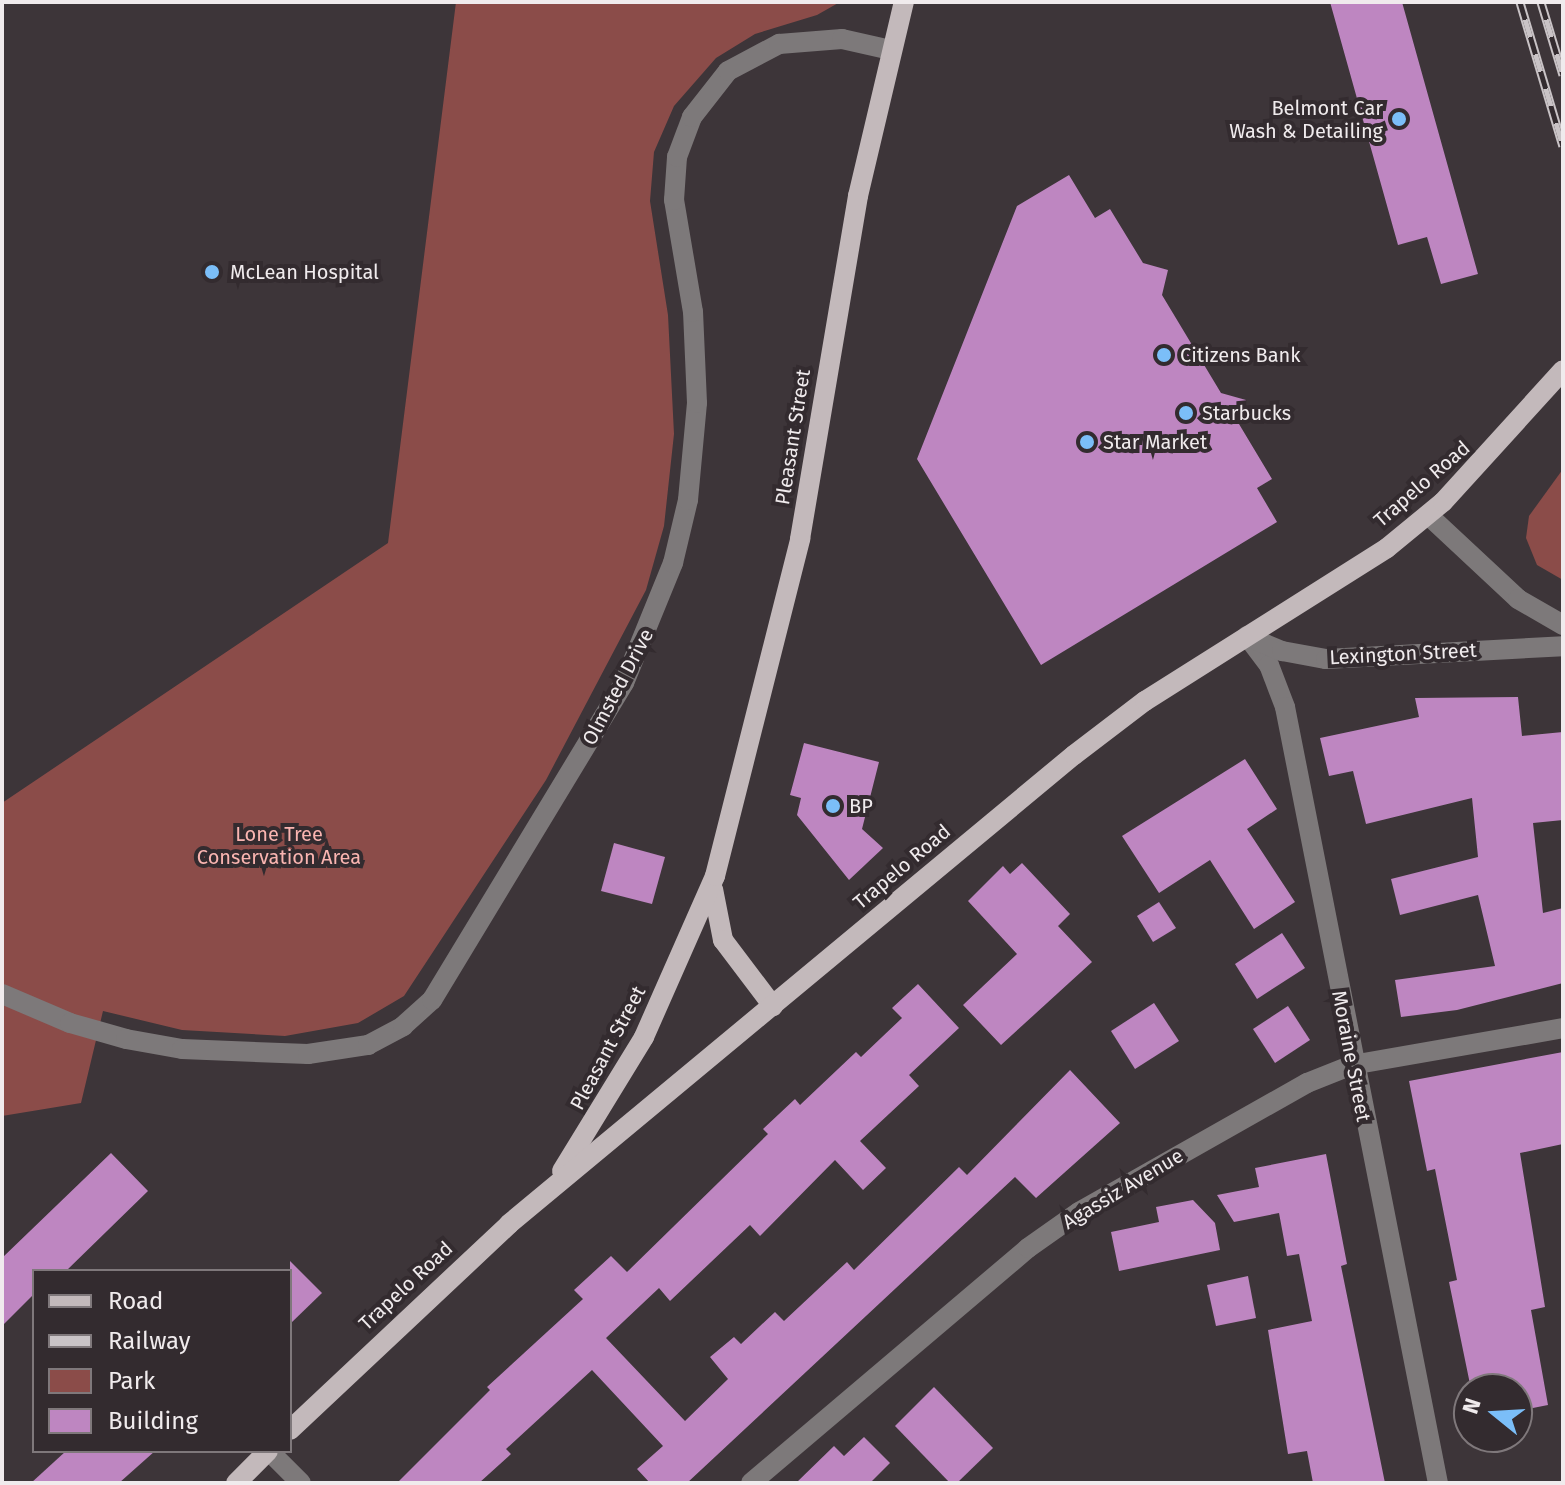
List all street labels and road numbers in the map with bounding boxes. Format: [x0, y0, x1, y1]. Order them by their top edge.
street label: Pleasant Street [770, 367, 816, 507]
street label: Trapelo Road [1369, 436, 1475, 532]
street label: Olmsted Drive [577, 625, 659, 749]
street label: Lexington Street [1329, 638, 1477, 670]
street label: Trapelo Road [849, 819, 955, 915]
street label: Pleasant Street [565, 982, 651, 1114]
street label: Moraine Street [1327, 988, 1375, 1124]
street label: Agassiz Avenue [1058, 1144, 1188, 1234]
street label: Trapelo Road [354, 1237, 458, 1335]

